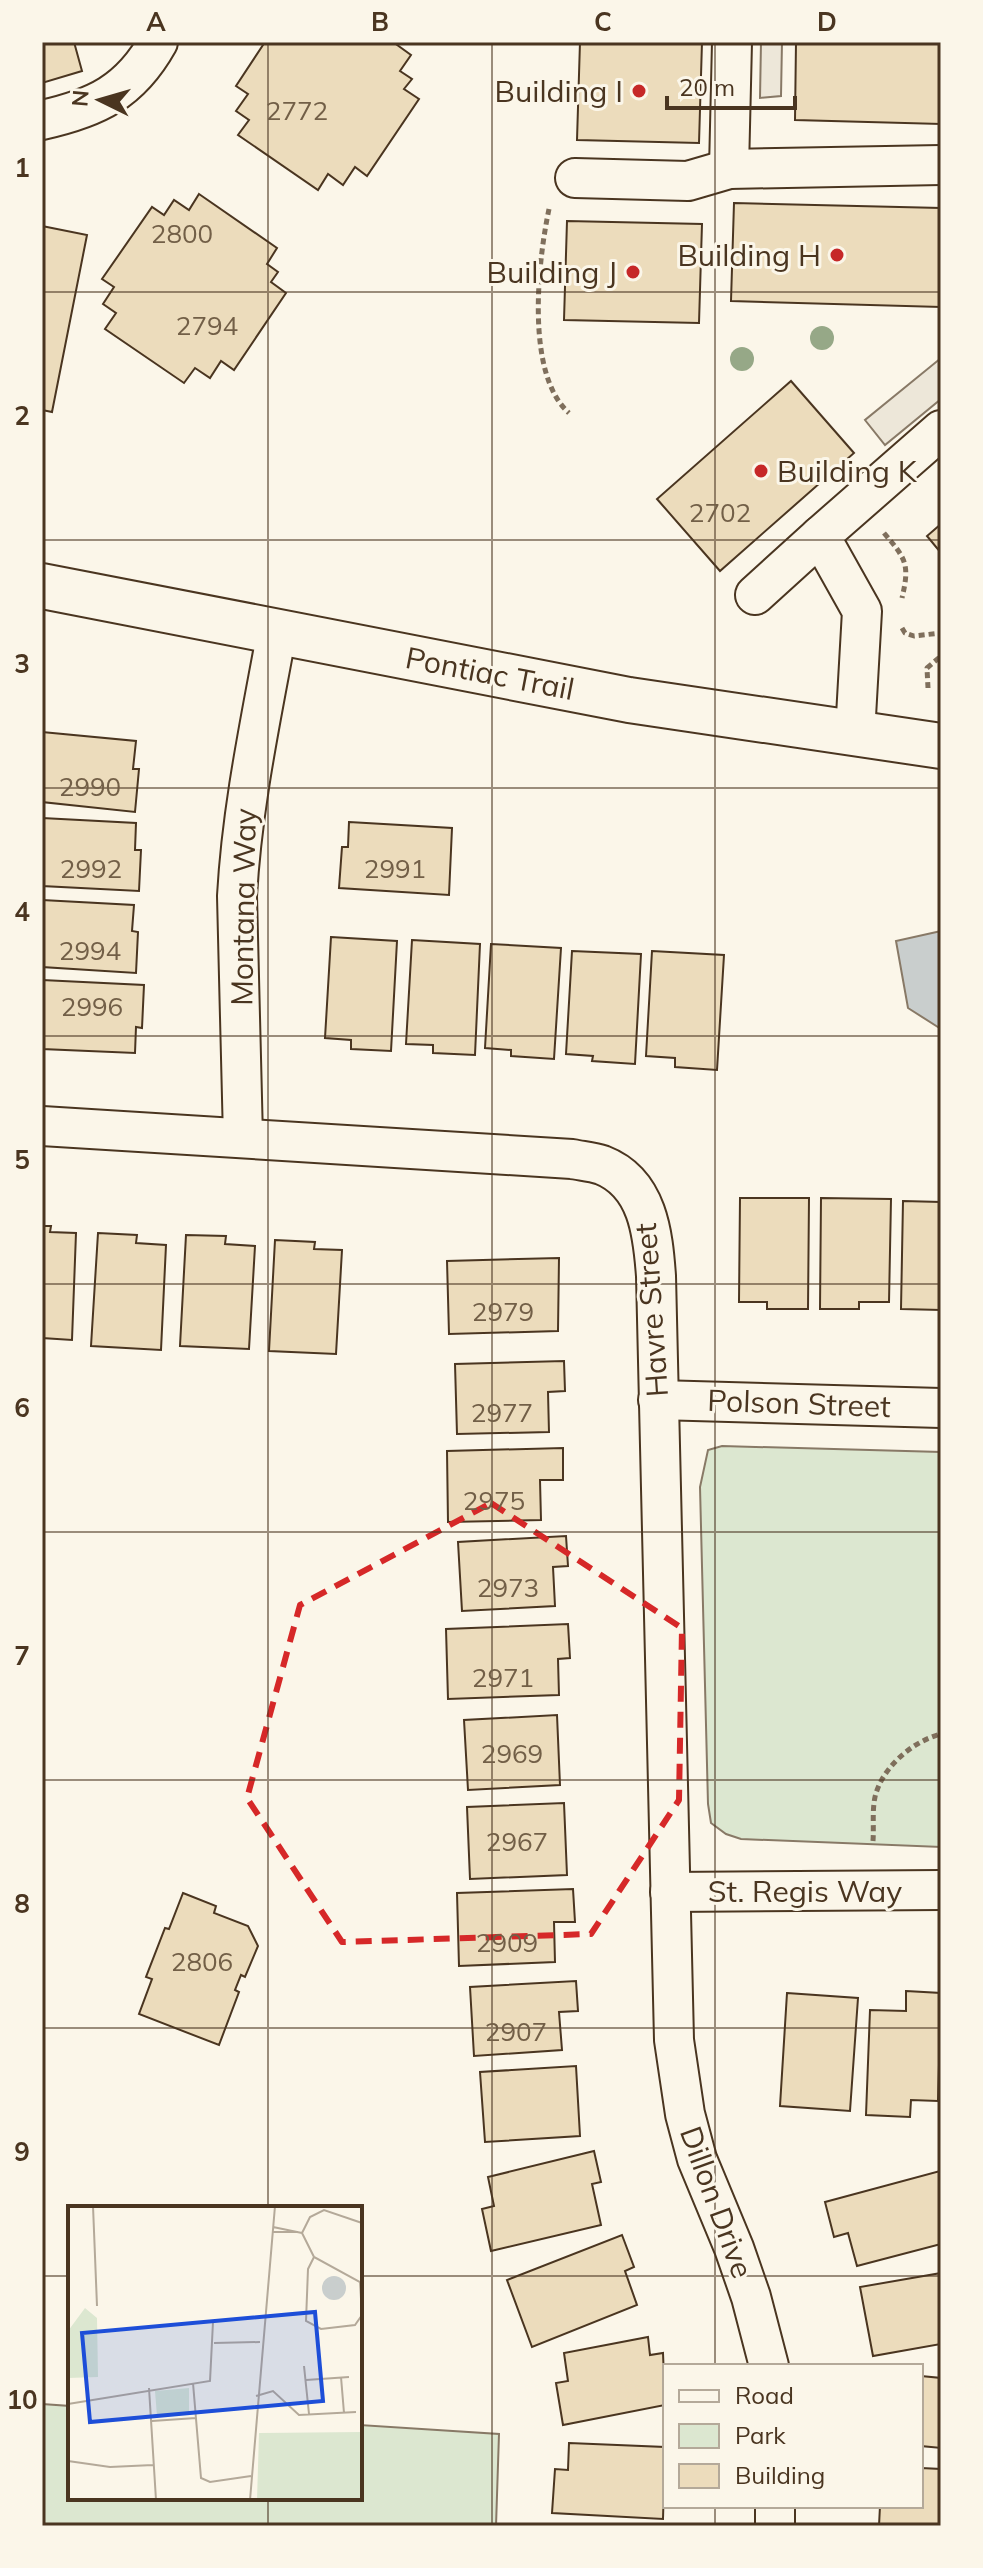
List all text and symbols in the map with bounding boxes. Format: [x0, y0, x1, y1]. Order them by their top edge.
text: A [146, 5, 166, 38]
text: B [371, 5, 389, 38]
text: C [594, 5, 612, 38]
text: D [817, 5, 837, 38]
north arrow [60, 60, 140, 140]
scale bar [667, 60, 795, 110]
place label: Building I [495, 72, 623, 110]
text: 20 m [679, 72, 735, 102]
marker: Building I [630, 82, 648, 100]
text: N [65, 89, 95, 108]
house number: 2772 [266, 94, 328, 127]
text: 1 [14, 151, 30, 184]
house number: 2800 [151, 217, 213, 250]
place label: Building H [677, 236, 821, 274]
marker: Building H [828, 246, 846, 264]
place label: Building J [487, 253, 617, 291]
marker: Building J [624, 263, 642, 281]
house number: 2794 [176, 309, 238, 342]
text: 2 [14, 399, 30, 432]
place label: Building K [777, 452, 918, 490]
marker: Building K [752, 462, 770, 480]
house number: 2702 [689, 496, 751, 529]
street label: Pontiac Trail [403, 638, 577, 708]
text: 3 [14, 647, 30, 680]
house number: 2990 [59, 770, 121, 803]
street label: Montana Way [222, 808, 264, 1006]
house number: 2992 [60, 852, 122, 885]
house number: 2991 [364, 852, 426, 885]
text: 4 [14, 895, 30, 928]
house number: 2994 [59, 934, 121, 967]
house number: 2996 [61, 990, 123, 1023]
text: 5 [14, 1143, 30, 1176]
street label: Havre Street [626, 1222, 676, 1398]
house number: 2979 [472, 1295, 534, 1328]
street label: Polson Street [707, 1381, 891, 1425]
text: 6 [14, 1391, 30, 1424]
house number: 2977 [471, 1396, 533, 1429]
house number: 2975 [463, 1484, 525, 1517]
house number: 2973 [477, 1571, 539, 1604]
text: 7 [14, 1639, 30, 1672]
house number: 2971 [472, 1661, 534, 1694]
house number: 2969 [481, 1737, 543, 1770]
house number: 2967 [486, 1825, 548, 1858]
street label: St. Regis Way [708, 1872, 902, 1910]
text: 8 [14, 1887, 30, 1920]
house number: 2909 [476, 1926, 538, 1959]
house number: 2806 [171, 1945, 233, 1978]
house number: 2907 [485, 2015, 547, 2048]
street label: Dillon Drive [672, 2121, 762, 2283]
text: 9 [14, 2135, 30, 2168]
inset map [68, 2206, 362, 2500]
legend [663, 2364, 923, 2508]
text: Road [735, 2380, 794, 2410]
text: 10 [6, 2383, 38, 2416]
text: Park [735, 2420, 786, 2450]
text: Building [735, 2460, 825, 2490]

